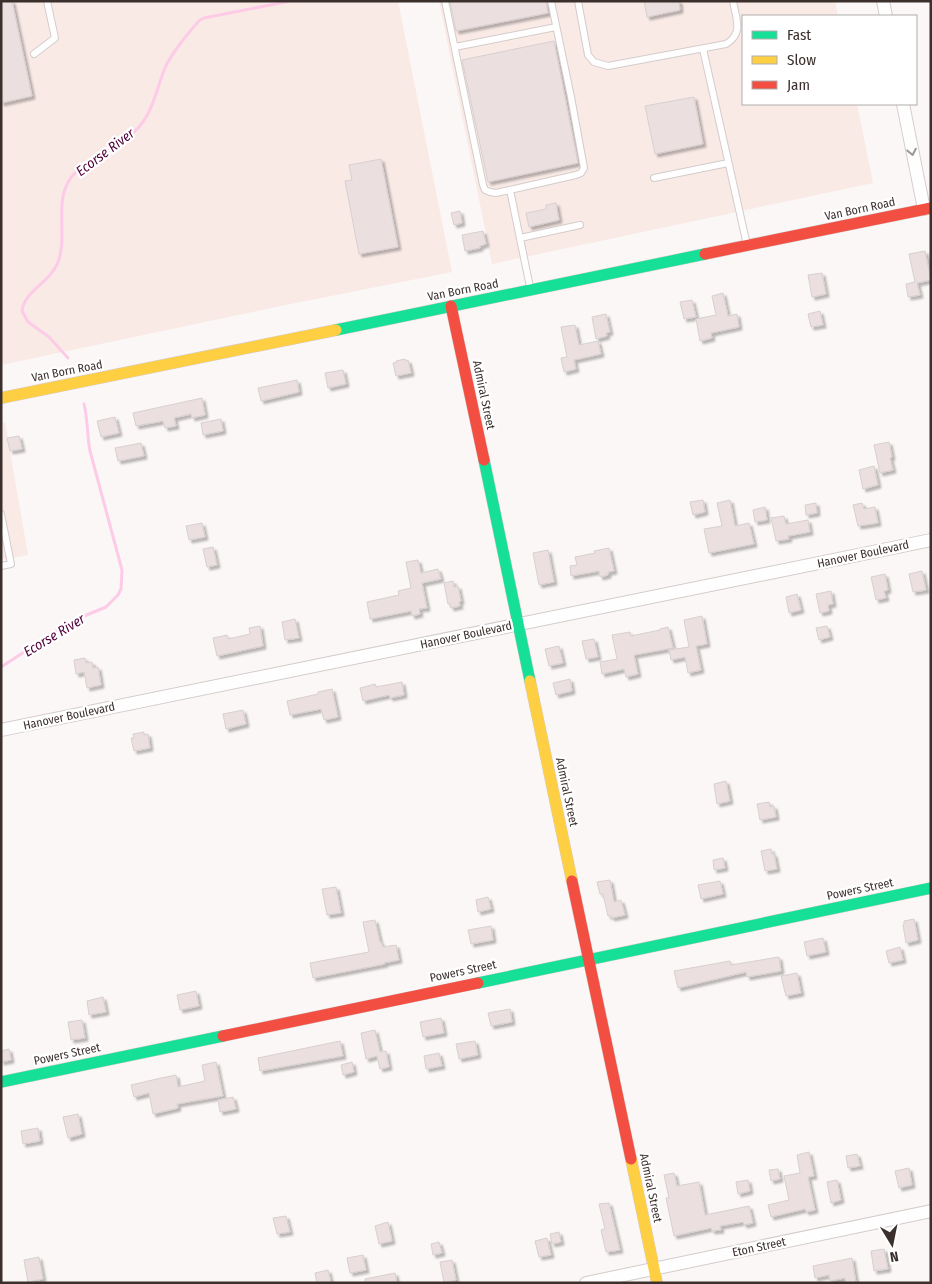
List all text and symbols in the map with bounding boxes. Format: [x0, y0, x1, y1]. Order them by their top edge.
legend [742, 15, 917, 105]
text: Fast [787, 26, 811, 44]
text: Slow [787, 51, 816, 69]
text: Jam [787, 76, 810, 94]
water label: Ecorse River [73, 124, 139, 180]
one-way arrow [907, 147, 917, 156]
street label: Van Born Road [823, 195, 897, 223]
street label: Van Born Road [426, 276, 500, 304]
street label: Van Born Road [30, 357, 104, 385]
street label: Admiral Street [470, 359, 498, 431]
street label: Hanover Boulevard [816, 537, 910, 571]
water label: Ecorse River [20, 610, 89, 660]
street label: Hanover Boulevard [419, 618, 513, 652]
street label: Hanover Boulevard [22, 699, 116, 733]
street label: Admiral Street [553, 756, 581, 828]
street label: Powers Street [826, 875, 895, 903]
street label: Powers Street [429, 957, 498, 985]
street label: Powers Street [33, 1040, 102, 1068]
street label: Admiral Street [637, 1152, 665, 1224]
north arrow [867, 1219, 917, 1269]
street label: Eton Street [731, 1235, 787, 1259]
text: N [889, 1247, 900, 1265]

